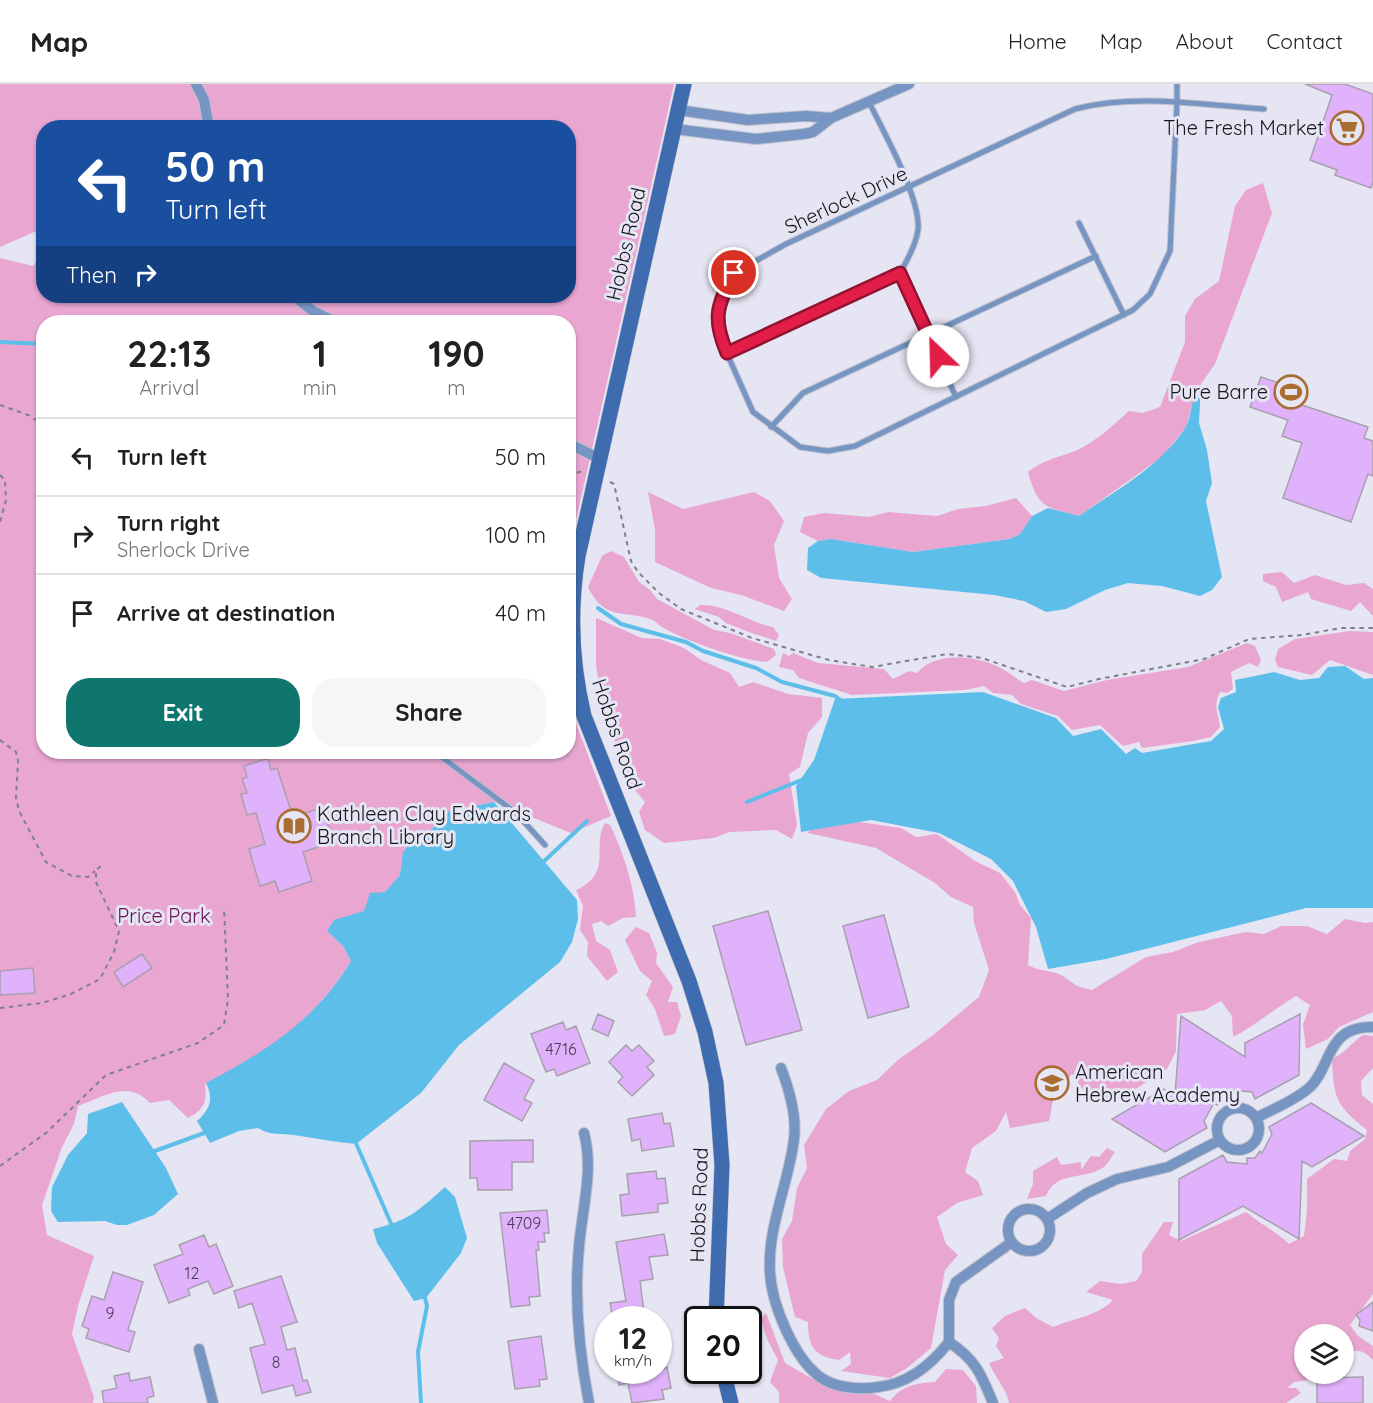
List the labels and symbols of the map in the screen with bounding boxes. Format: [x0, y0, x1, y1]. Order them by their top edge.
supermarket icon: The Fresh Market [1329, 110, 1365, 146]
place label: The Fresh Market [1163, 115, 1324, 140]
street label: Sherlock Drive [780, 160, 911, 239]
street label: Hobbs Road [600, 185, 651, 303]
pin [708, 247, 759, 298]
position arrow [906, 324, 970, 388]
sports icon: Pure Barre [1273, 374, 1309, 410]
place label: Pure Barre [1169, 379, 1268, 404]
street label: Hobbs Road [587, 675, 648, 792]
place label: Kathleen Clay Edwards Branch Library [317, 801, 531, 849]
library icon: Kathleen Clay Edwards Branch Library [276, 808, 312, 844]
park label: Price Park [117, 903, 211, 928]
house number: 4716 [545, 1039, 577, 1059]
place label: American Hebrew Academy [1075, 1059, 1240, 1107]
school or university icon: American Hebrew Academy [1034, 1065, 1070, 1101]
street label: Hobbs Road [684, 1147, 713, 1263]
house number: 4709 [507, 1213, 541, 1233]
house number: 12 [185, 1263, 200, 1283]
house number: 9 [106, 1303, 115, 1323]
speed limit sign: 20 [684, 1306, 762, 1384]
house number: 8 [272, 1352, 280, 1372]

